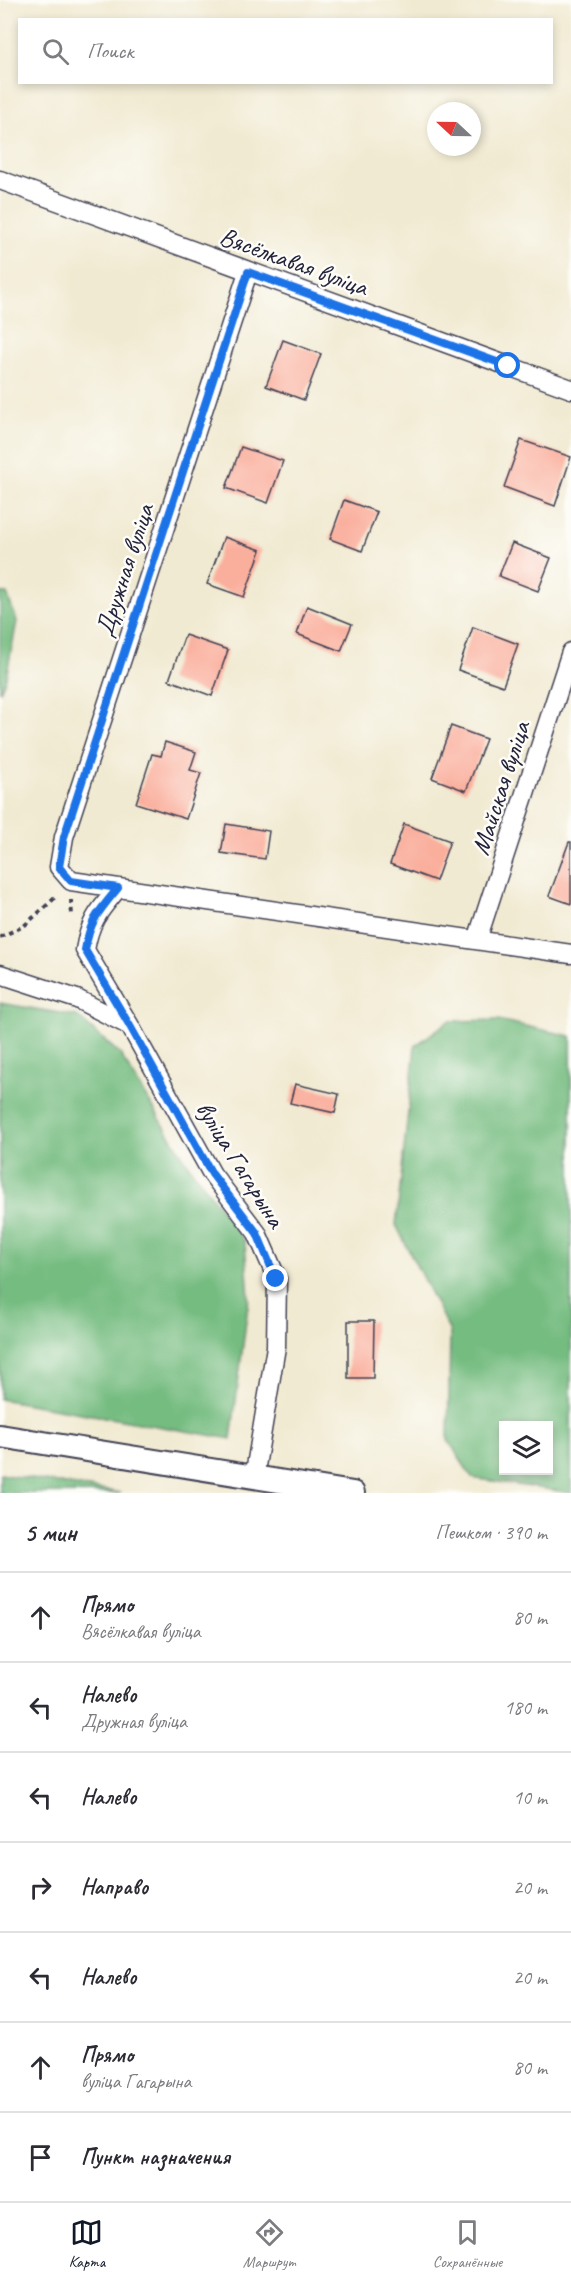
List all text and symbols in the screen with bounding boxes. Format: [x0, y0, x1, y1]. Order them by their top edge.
search box [18, 18, 553, 84]
icon: search [39, 35, 72, 68]
text: Поиск [87, 37, 133, 65]
north arrow [427, 102, 481, 156]
street label: Вясёлкавая вуліца [215, 219, 374, 304]
route start [494, 352, 520, 378]
street label: Дружная вуліца [88, 498, 162, 641]
street label: Майская вуліца [463, 716, 538, 859]
street label: вуліца Гагарына [189, 1095, 293, 1235]
route end [262, 1265, 288, 1291]
map controls [499, 1421, 553, 1475]
button: layers [499, 1421, 553, 1475]
text: 5 мин [24, 1516, 76, 1549]
text: Пешком · 390 m [435, 1520, 547, 1545]
text: Прямо [81, 1591, 133, 1619]
icon: ahead [24, 1601, 57, 1634]
text: 80 m [513, 1605, 547, 1630]
text: Вясёлкавая вуліца [81, 1619, 200, 1644]
text: Налево [81, 1681, 137, 1709]
icon: left [24, 1691, 57, 1724]
text: 180 m [504, 1695, 547, 1720]
text: Дружная вуліца [81, 1709, 187, 1734]
icon: left [24, 1781, 57, 1814]
text: Налево [81, 1783, 137, 1811]
text: 10 m [513, 1785, 547, 1810]
icon: right [24, 1871, 57, 1904]
text: Направо [81, 1873, 148, 1901]
text: 20 m [513, 1875, 547, 1900]
icon: left [24, 1961, 57, 1994]
text: Налево [81, 1963, 137, 1991]
text: 20 m [513, 1965, 547, 1990]
text: Прямо [81, 2041, 133, 2069]
icon: ahead [24, 2051, 57, 2084]
text: 80 m [513, 2055, 547, 2080]
text: вуліца Гагарына [81, 2069, 191, 2094]
icon: arrive [24, 2141, 57, 2174]
text: Пункт назначения [81, 2143, 230, 2171]
tab: Карта [69, 2216, 105, 2272]
tab: Маршрут [243, 2216, 295, 2272]
tab: Сохранённые [433, 2216, 502, 2272]

